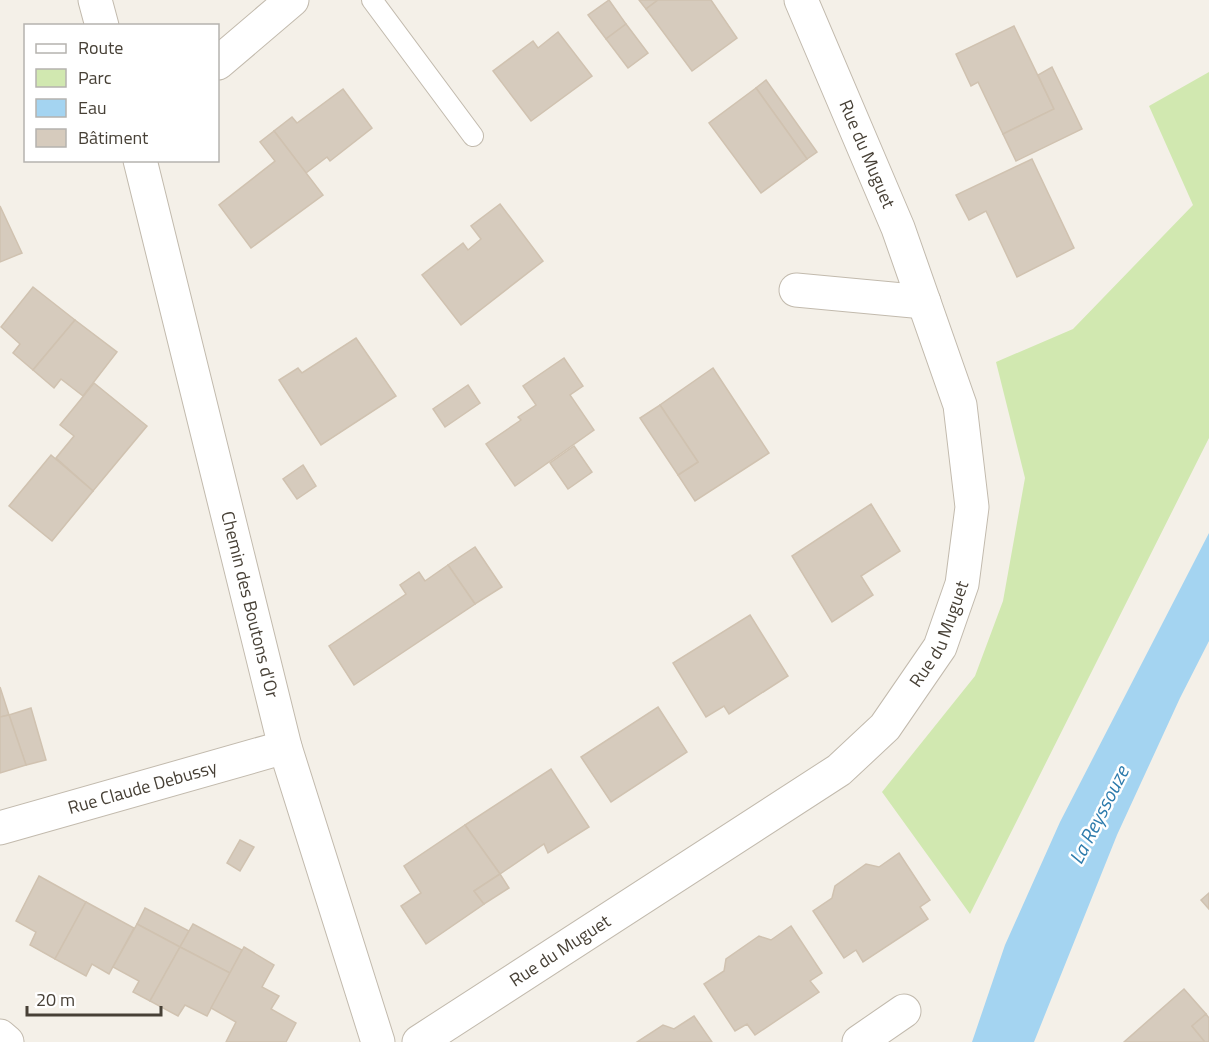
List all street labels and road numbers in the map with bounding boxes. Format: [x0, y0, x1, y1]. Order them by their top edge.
street label: Rue du Muguet [832, 95, 903, 213]
street label: Chemin des Boutons d'Or [214, 508, 286, 701]
street label: Rue du Muguet [902, 576, 975, 692]
street label: Rue Claude Debussy [65, 753, 220, 821]
street label: Rue du Muguet [504, 907, 616, 993]

